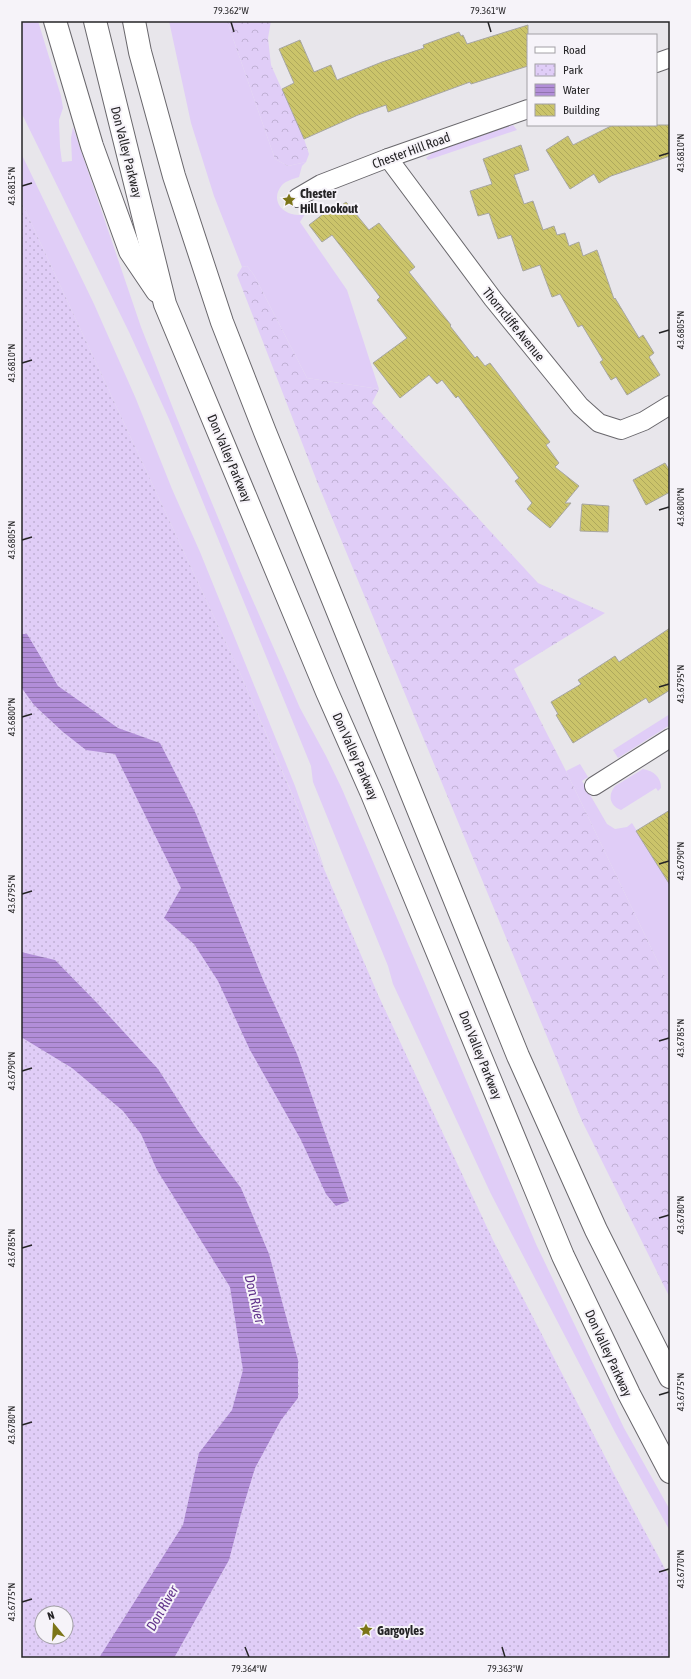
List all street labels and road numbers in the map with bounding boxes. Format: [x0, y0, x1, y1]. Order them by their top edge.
street label: Don Valley Parkway [108, 105, 145, 200]
street label: Chester Hill Road [370, 129, 452, 172]
street label: Thorncliffe Avenue [479, 285, 548, 364]
street label: Don Valley Parkway [204, 412, 255, 505]
street label: Don Valley Parkway [330, 710, 382, 803]
street label: Don Valley Parkway [456, 1009, 505, 1102]
street label: Don Valley Parkway [582, 1307, 635, 1400]

